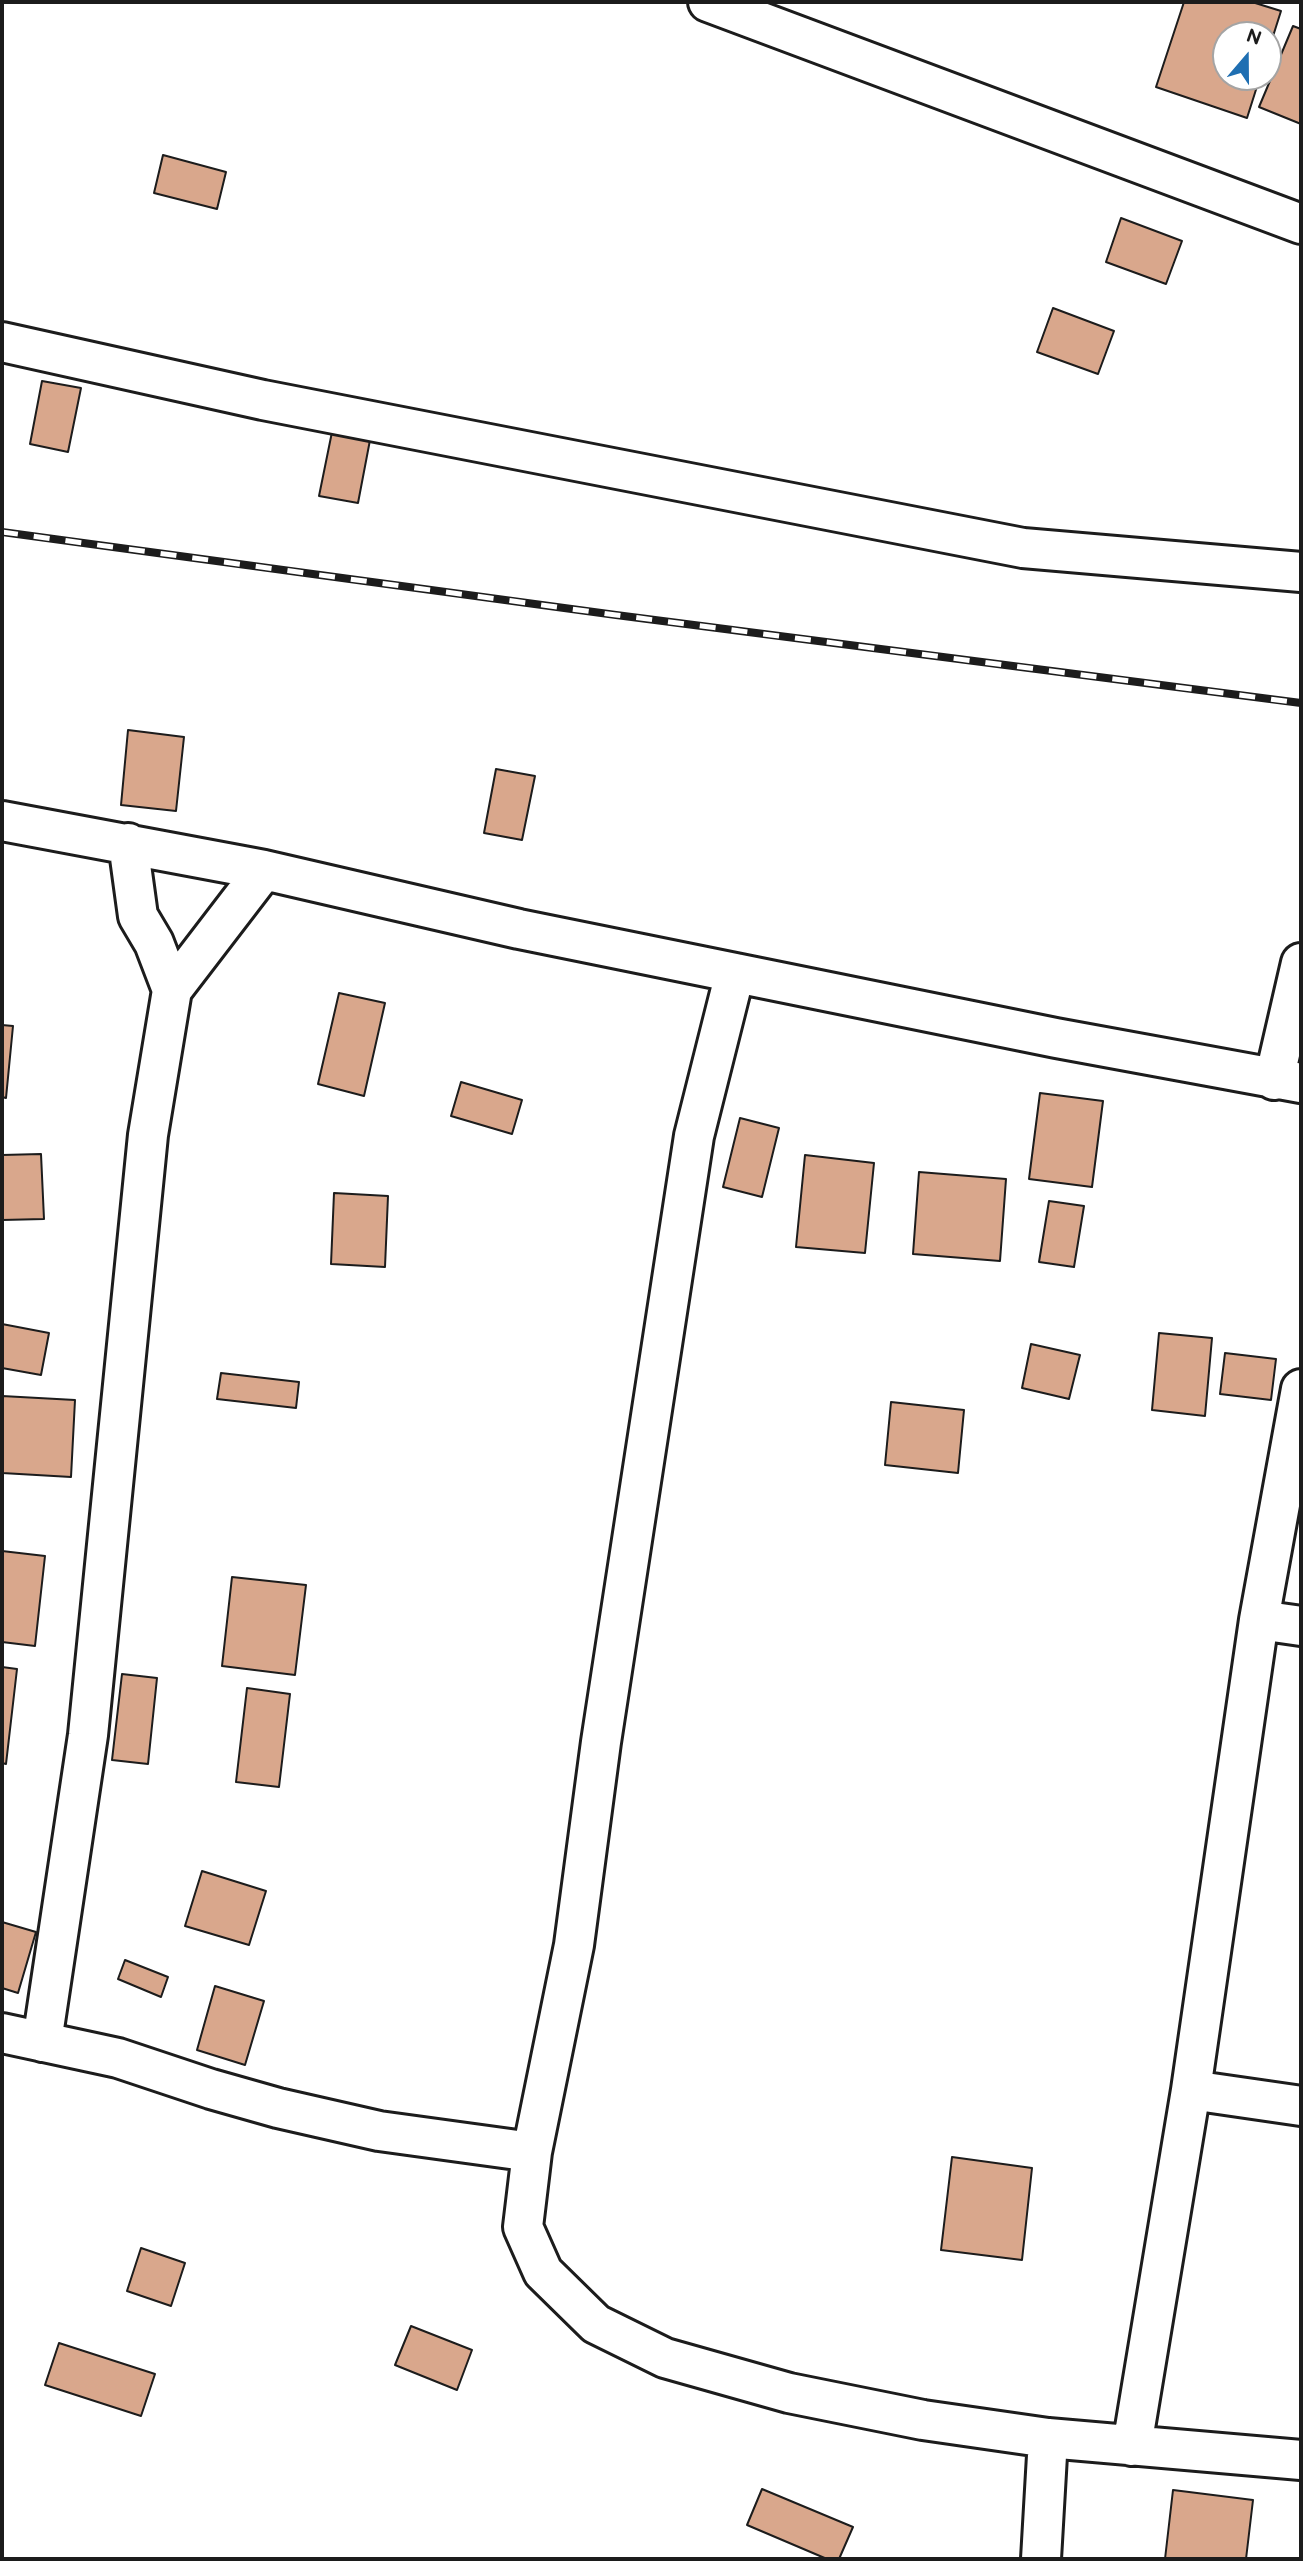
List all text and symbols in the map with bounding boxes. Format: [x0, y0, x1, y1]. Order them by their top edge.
north arrow [1212, 21, 1282, 91]
text: N [1243, 24, 1264, 51]

